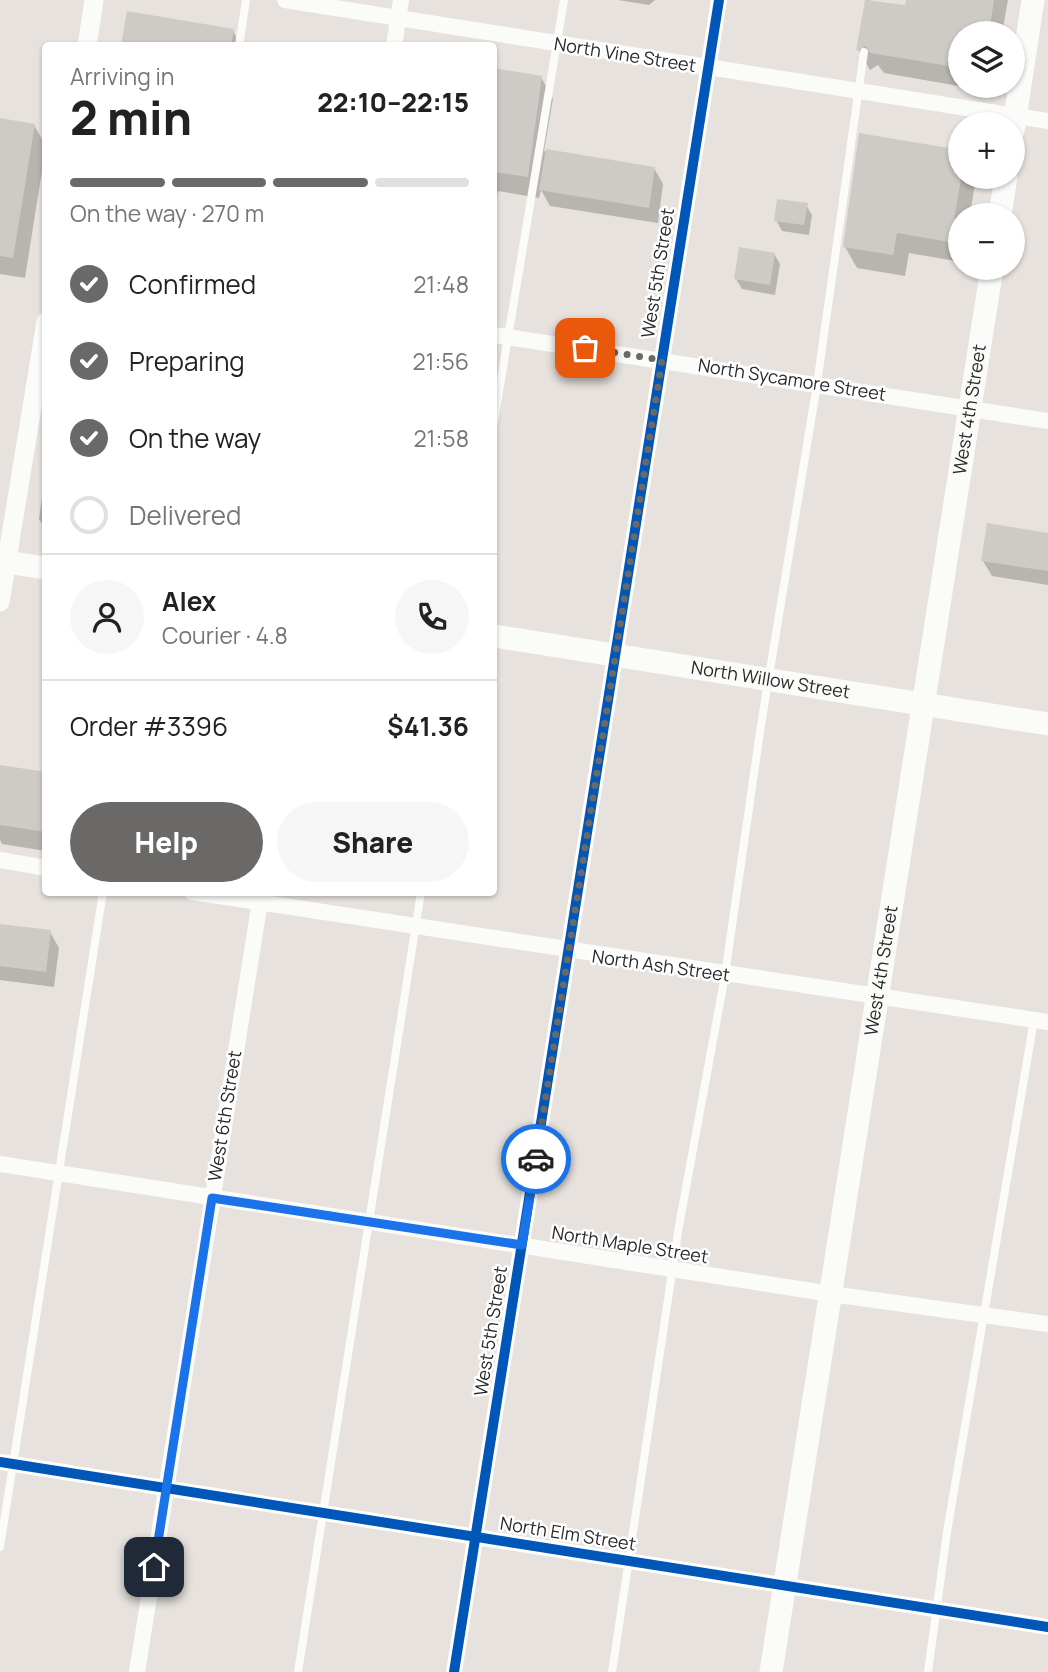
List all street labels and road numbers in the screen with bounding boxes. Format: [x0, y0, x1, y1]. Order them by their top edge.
street label: North Vine Street [553, 31, 698, 77]
street label: West 5th Street [635, 206, 679, 340]
street label: West 4th Street [947, 342, 991, 476]
street label: North Sycamore Street [696, 352, 888, 406]
street label: North Willow Street [689, 654, 852, 703]
street label: West 4th Street [858, 904, 903, 1037]
street label: North Ash Street [591, 943, 732, 987]
street label: West 6th Street [202, 1049, 246, 1183]
street label: North Maple Street [550, 1220, 710, 1268]
street label: West 5th Street [468, 1264, 512, 1398]
street label: North Elm Street [499, 1510, 638, 1556]

